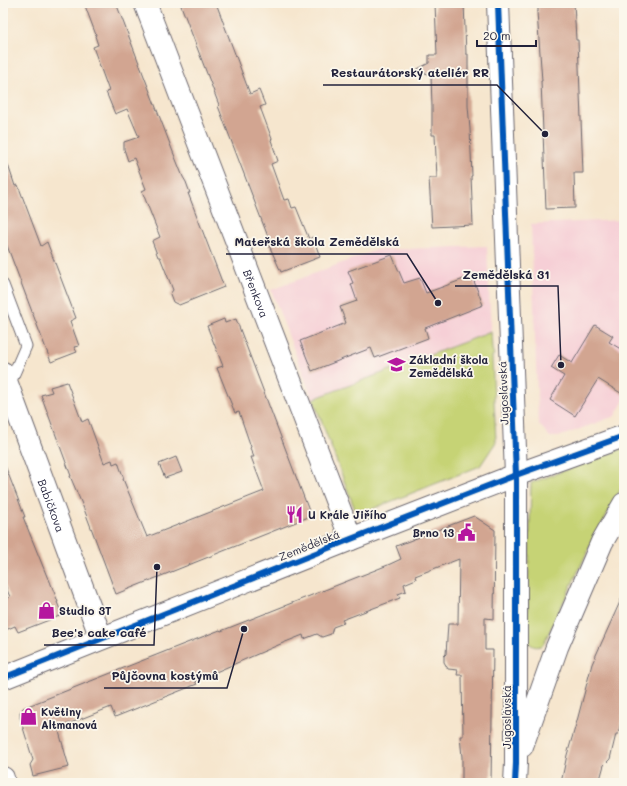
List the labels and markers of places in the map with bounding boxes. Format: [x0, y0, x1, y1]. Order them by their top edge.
callout: Restaurátorský ateliér RR [323, 61, 497, 85]
callout: Mateřská škola Zemědělská [226, 230, 407, 254]
callout: Zemědělská 31 [455, 262, 558, 286]
place label: Základní škola Zemědělská [409, 352, 488, 380]
school or university icon: Základní škola Zemědělská [386, 355, 406, 375]
restaurant icon: U Krále Jiřího [285, 504, 305, 524]
place label: U Krále Jiřího [308, 507, 387, 522]
public building icon: Brno 13 [457, 522, 477, 542]
place label: Brno 13 [412, 525, 454, 540]
shop icon: Studio 3T [36, 600, 56, 620]
place label: Studio 3T [59, 603, 112, 618]
callout: Bee's cake café [44, 621, 154, 645]
callout: Půjčovna kostýmů [104, 664, 227, 688]
place label: Květiny Altmanová [41, 704, 98, 732]
shop icon: Květiny Altmanová [18, 707, 38, 727]

